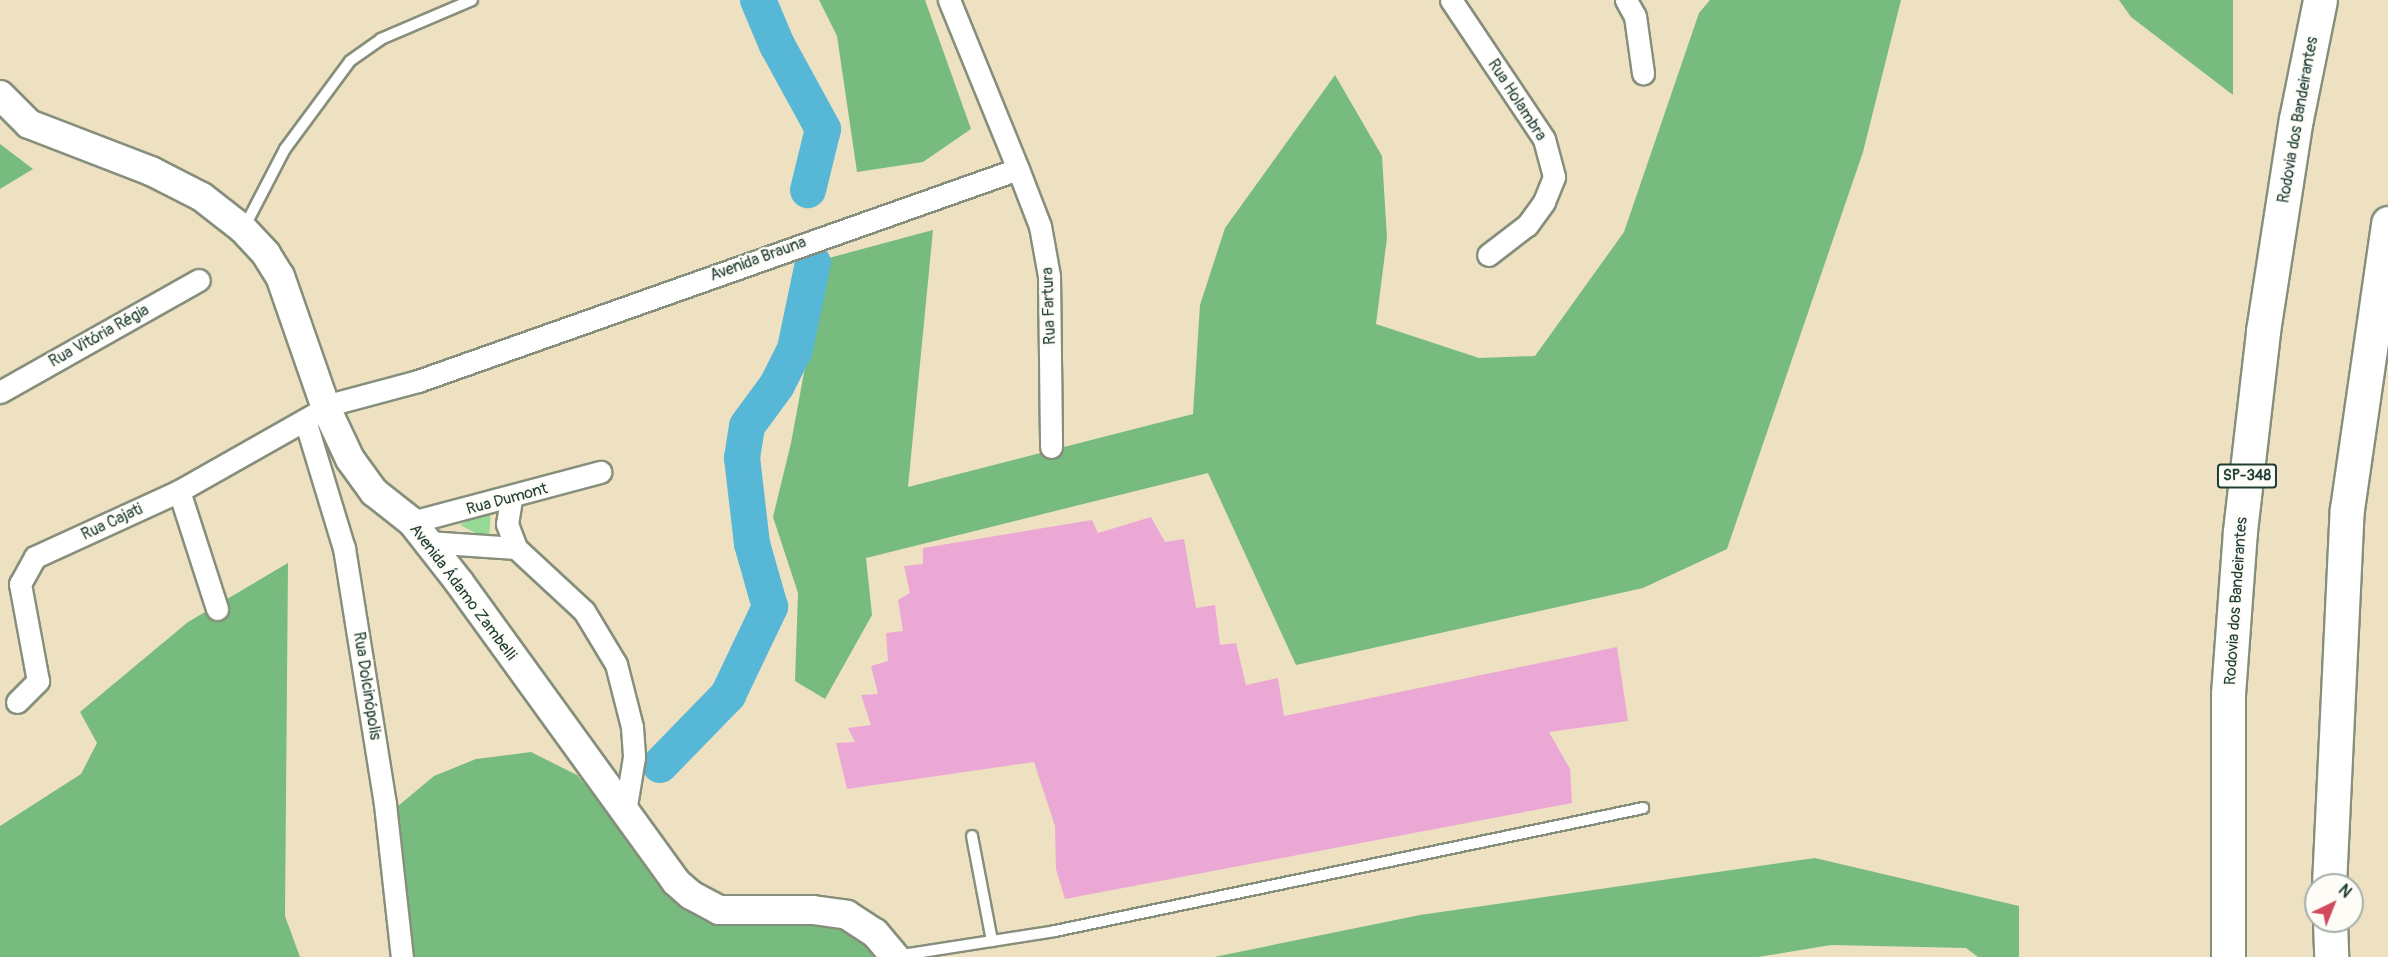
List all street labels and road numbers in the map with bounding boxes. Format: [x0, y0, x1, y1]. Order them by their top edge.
street label: Rodovia dos Bandeirantes [2274, 35, 2322, 205]
street label: Rua Holambra [1484, 56, 1550, 144]
street label: Avenida Brauna [707, 233, 809, 285]
street label: Rua Fartura [1038, 267, 1060, 345]
street label: Rua Vitória Régia [46, 301, 152, 371]
road number: SP-348 [2216, 464, 2278, 488]
street label: Rua Dumont [464, 479, 550, 519]
street label: Rua Cajati [78, 499, 146, 545]
street label: Rodovia dos Bandeirantes [2221, 516, 2251, 686]
street label: Avenida Ádamo Zambelli [405, 520, 521, 664]
street label: Rua Dolcinópolis [349, 631, 385, 741]

